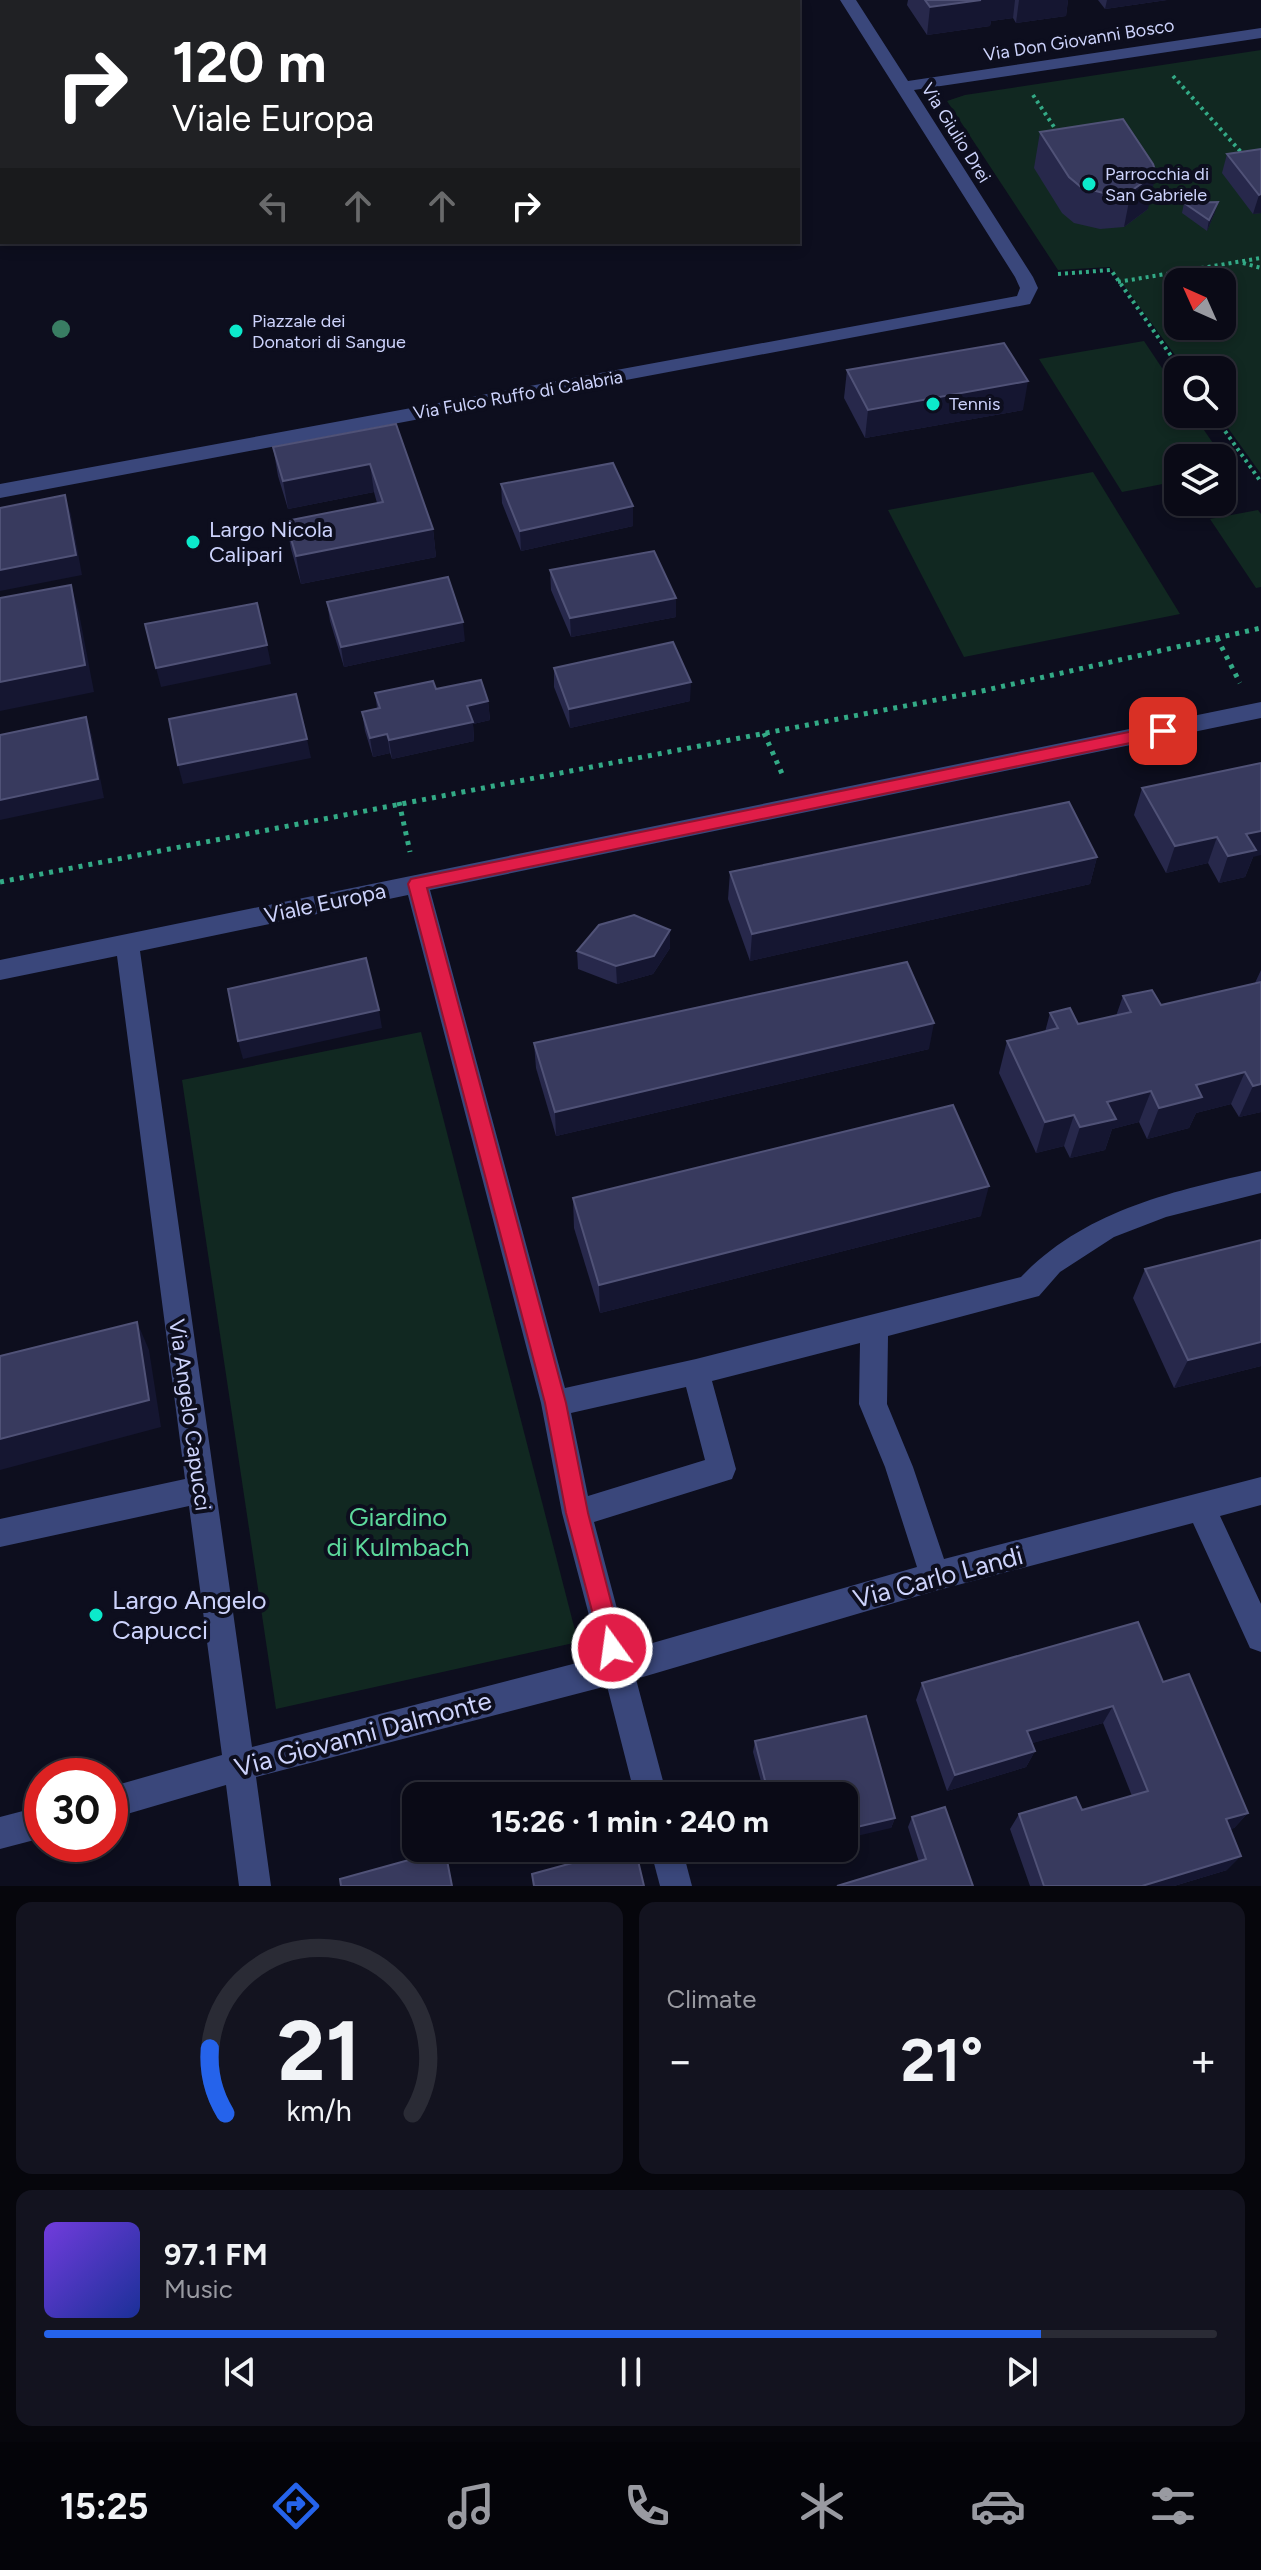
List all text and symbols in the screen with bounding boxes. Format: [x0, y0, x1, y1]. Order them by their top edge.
street label: Via Don Giovanni Bosco [982, 14, 1176, 66]
text: 120 m [172, 29, 327, 96]
icon: right [40, 32, 144, 136]
street label: Via Giulio Drei [917, 79, 995, 187]
text: Viale Europa [172, 97, 374, 140]
place label: Parrocchia di San Gabriele [1105, 163, 1209, 206]
marker: Parrocchia di San Gabriele [1080, 175, 1098, 193]
icon: left [252, 184, 296, 228]
icon: ahead [336, 184, 380, 228]
icon: ahead [420, 184, 464, 228]
icon: right [504, 184, 548, 228]
north arrow [1164, 268, 1236, 340]
map controls [1164, 268, 1236, 516]
place label: Piazzale dei Donatori di Sangue [252, 310, 406, 353]
marker: Piazzale dei Donatori di Sangue [227, 322, 245, 340]
button: search [1164, 356, 1236, 428]
street label: Via Fulco Ruffo di Calabria [412, 366, 624, 424]
place label: Tennis [949, 393, 1000, 415]
marker: Tennis [924, 395, 942, 413]
button: layers [1164, 444, 1236, 516]
place label: Largo Nicola Calipari [209, 516, 333, 568]
marker: Largo Nicola Calipari [184, 533, 202, 551]
pin [1129, 697, 1197, 765]
icon: arrive [1141, 709, 1185, 753]
street label: Viale Europa [262, 877, 388, 929]
street label: Via Angelo Capucci [163, 1317, 217, 1513]
park label: Giardino di Kulmbach [327, 1501, 469, 1563]
street label: Via Carlo Landi [850, 1539, 1026, 1615]
place label: Largo Angelo Capucci [112, 1584, 267, 1646]
marker: Largo Angelo Capucci [87, 1606, 105, 1624]
position arrow [570, 1606, 654, 1690]
street label: Via Giovanni Dalmonte [231, 1684, 495, 1784]
speed limit sign: 30 [24, 1758, 128, 1862]
text: 15:26 · 1 min · 240 m [491, 1803, 769, 1840]
text: Climate [667, 1983, 756, 2015]
text: 21 [278, 2001, 361, 2101]
text: 21° [900, 2024, 983, 2096]
text: − [667, 2034, 694, 2087]
text: + [1190, 2034, 1217, 2087]
text: km/h [287, 2094, 352, 2128]
text: 97.1 FM [164, 2236, 268, 2273]
text: Music [164, 2273, 233, 2305]
icon: previous [218, 2350, 262, 2394]
icon: pause [609, 2350, 653, 2394]
icon: next [1000, 2350, 1044, 2394]
icon: directions [268, 2478, 324, 2534]
icon: music [443, 2478, 499, 2534]
icon: phone [619, 2478, 675, 2534]
icon: climate [794, 2478, 850, 2534]
icon: car [970, 2478, 1026, 2534]
icon: filters [1145, 2478, 1201, 2534]
text: 15:25 [60, 2485, 148, 2528]

